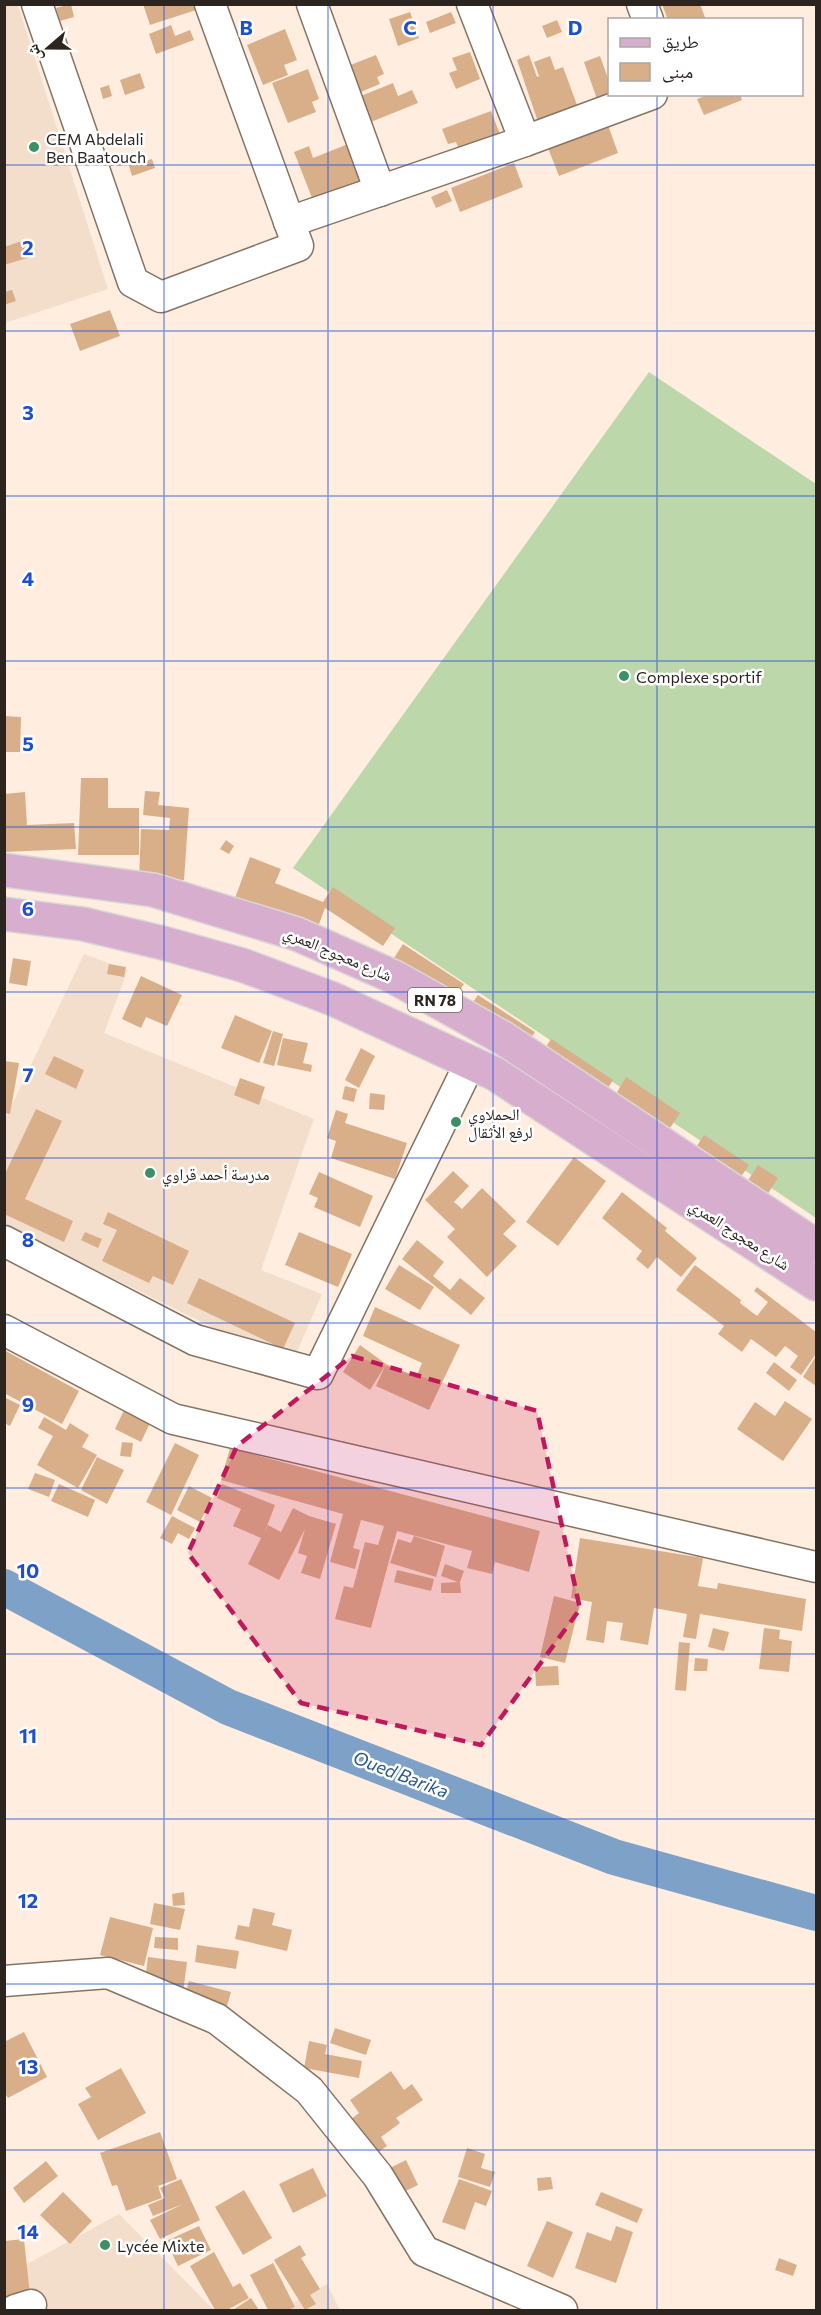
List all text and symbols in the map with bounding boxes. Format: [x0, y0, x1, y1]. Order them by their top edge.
text: B [239, 15, 253, 39]
text: C [403, 15, 417, 39]
text: D [568, 15, 582, 39]
north arrow [18, 18, 78, 78]
legend [608, 18, 803, 96]
text: طريق [662, 30, 699, 53]
text: ش [22, 42, 46, 65]
text: مبنى [662, 60, 693, 83]
place label: CEM Abdelali Ben Baatouch [46, 129, 146, 166]
marker: CEM Abdelali Ben Baatouch [27, 140, 41, 154]
text: 2 [22, 235, 34, 259]
text: 3 [22, 400, 34, 424]
text: 4 [22, 566, 34, 590]
place label: Complexe sportif [636, 667, 762, 686]
marker: Complexe sportif [617, 669, 631, 683]
text: 5 [22, 731, 34, 755]
text: 6 [22, 896, 34, 920]
street label: شارع معجوج العمري [280, 922, 395, 988]
road number: RN 78 [408, 988, 462, 1012]
text: 7 [23, 1062, 34, 1086]
place label: الحملاوي لرفع الأثقال [468, 1104, 533, 1143]
marker: الحملاوي لرفع الأثقال [449, 1115, 463, 1129]
place label: مدرسة أحمد قراوي [162, 1164, 270, 1187]
marker: مدرسة أحمد قراوي [143, 1166, 157, 1180]
street label: شارع معجوج العمري [684, 1195, 794, 1277]
text: 8 [22, 1227, 34, 1251]
text: 9 [22, 1392, 34, 1416]
text: 10 [17, 1558, 39, 1582]
text: 11 [19, 1723, 37, 1747]
water label: Oued Barika [350, 1746, 452, 1802]
text: 12 [18, 1888, 38, 1912]
text: 13 [18, 2054, 38, 2078]
text: 14 [17, 2219, 39, 2243]
place label: Lycée Mixte [117, 2236, 204, 2255]
marker: Lycée Mixte [98, 2238, 112, 2252]

